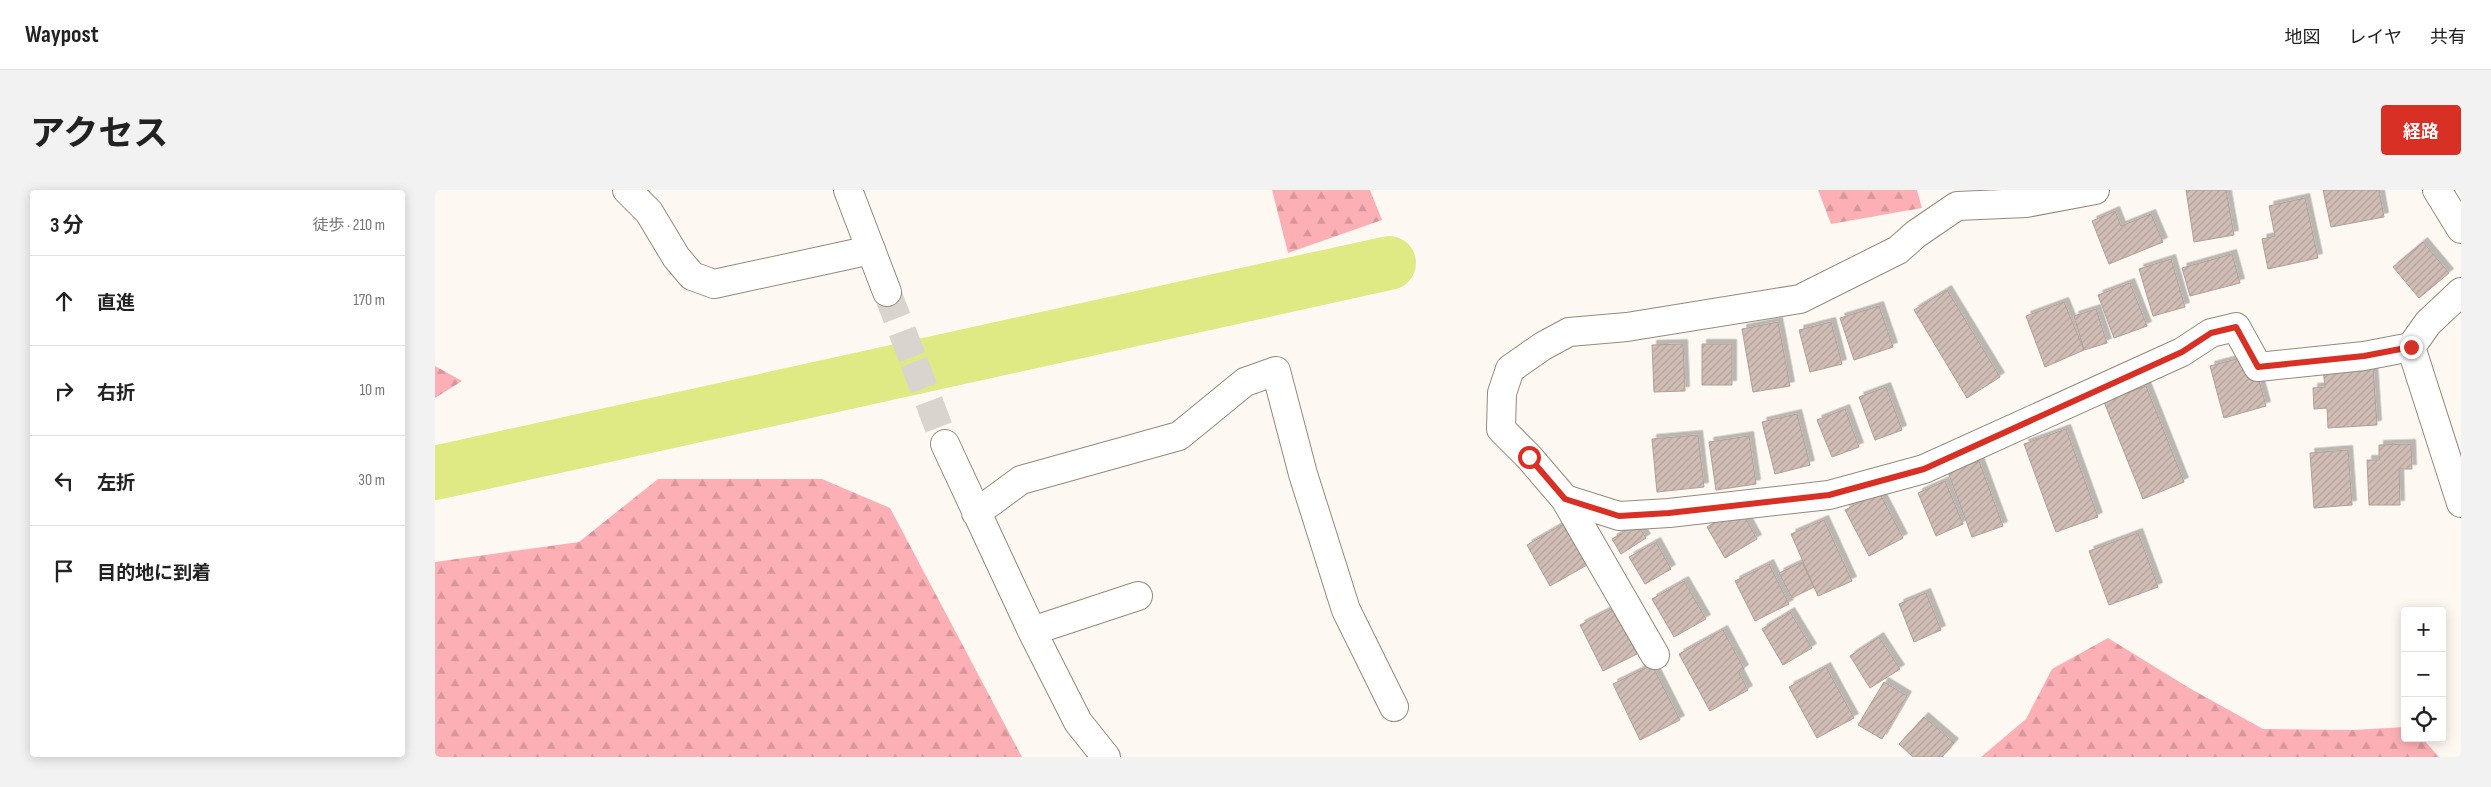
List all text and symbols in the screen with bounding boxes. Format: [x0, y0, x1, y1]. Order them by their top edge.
text: Waypost [25, 20, 99, 49]
text: 地図 [2285, 27, 2321, 48]
text: レイヤ [2349, 27, 2402, 48]
text: 共有 [2430, 27, 2466, 48]
button: 経路 [2381, 105, 2461, 155]
text: アクセス [30, 113, 168, 156]
text: 3 分 [50, 213, 84, 238]
text: 徒歩 · 210 m [313, 216, 385, 235]
icon: ahead [50, 287, 78, 315]
text: 170 m [353, 291, 385, 310]
text: 直進 [97, 292, 135, 315]
route end [2400, 336, 2423, 359]
icon: right [50, 377, 78, 405]
text: 10 m [359, 381, 385, 400]
text: 右折 [97, 382, 135, 405]
route start [1518, 446, 1541, 469]
icon: left [50, 467, 78, 495]
text: 30 m [358, 471, 385, 490]
text: 左折 [97, 472, 135, 495]
icon: arrive [50, 557, 78, 585]
text: 目的地に到着 [97, 562, 211, 585]
map controls [2401, 607, 2446, 742]
button: + [2401, 607, 2446, 652]
button: − [2401, 652, 2446, 697]
button: locate [2401, 697, 2446, 742]

